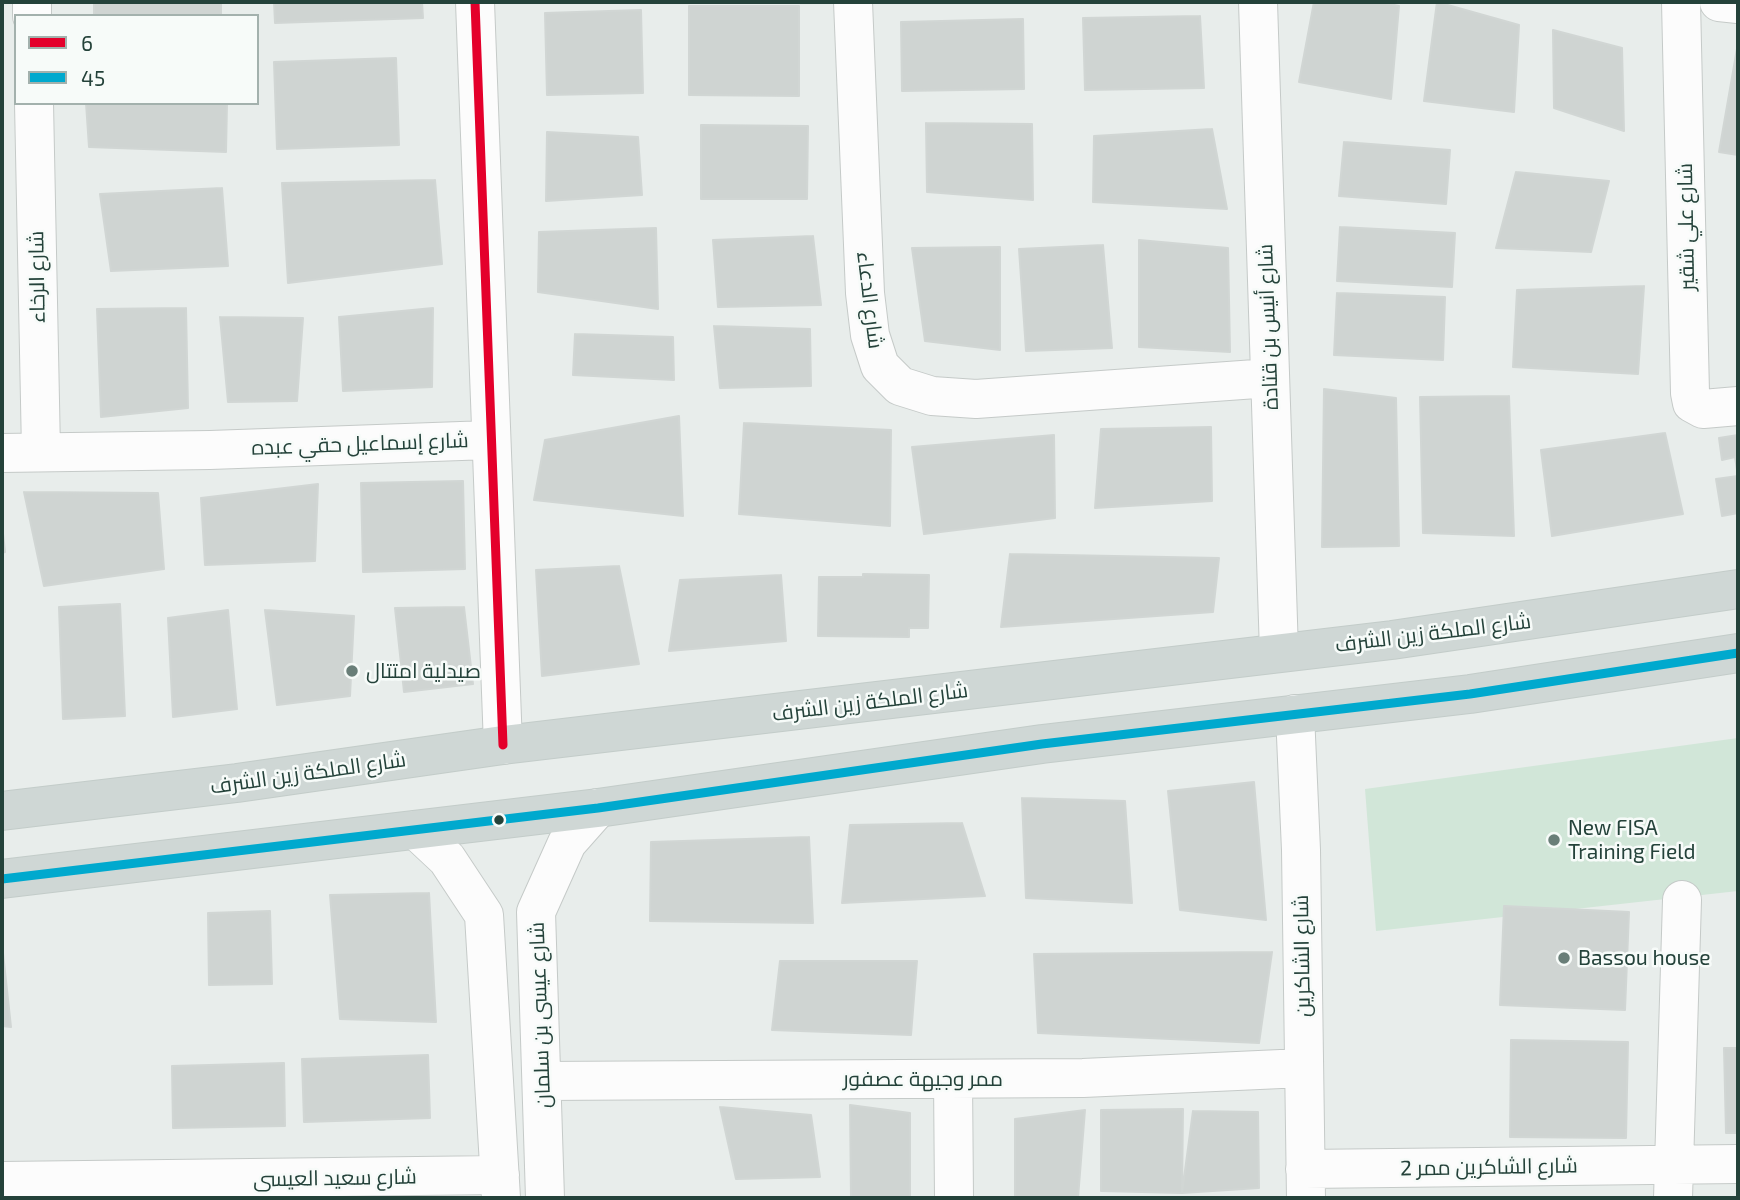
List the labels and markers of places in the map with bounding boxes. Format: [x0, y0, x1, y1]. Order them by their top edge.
place label: صيدلية امتتال [366, 658, 481, 684]
marker: صيدلية امتتال [344, 663, 360, 679]
unlabelled marker [492, 813, 506, 827]
place label: New FISA Training Field [1568, 815, 1695, 865]
marker: New FISA Training Field [1546, 832, 1562, 848]
place label: Bassou house [1578, 945, 1711, 971]
marker: Bassou house [1556, 950, 1572, 966]

